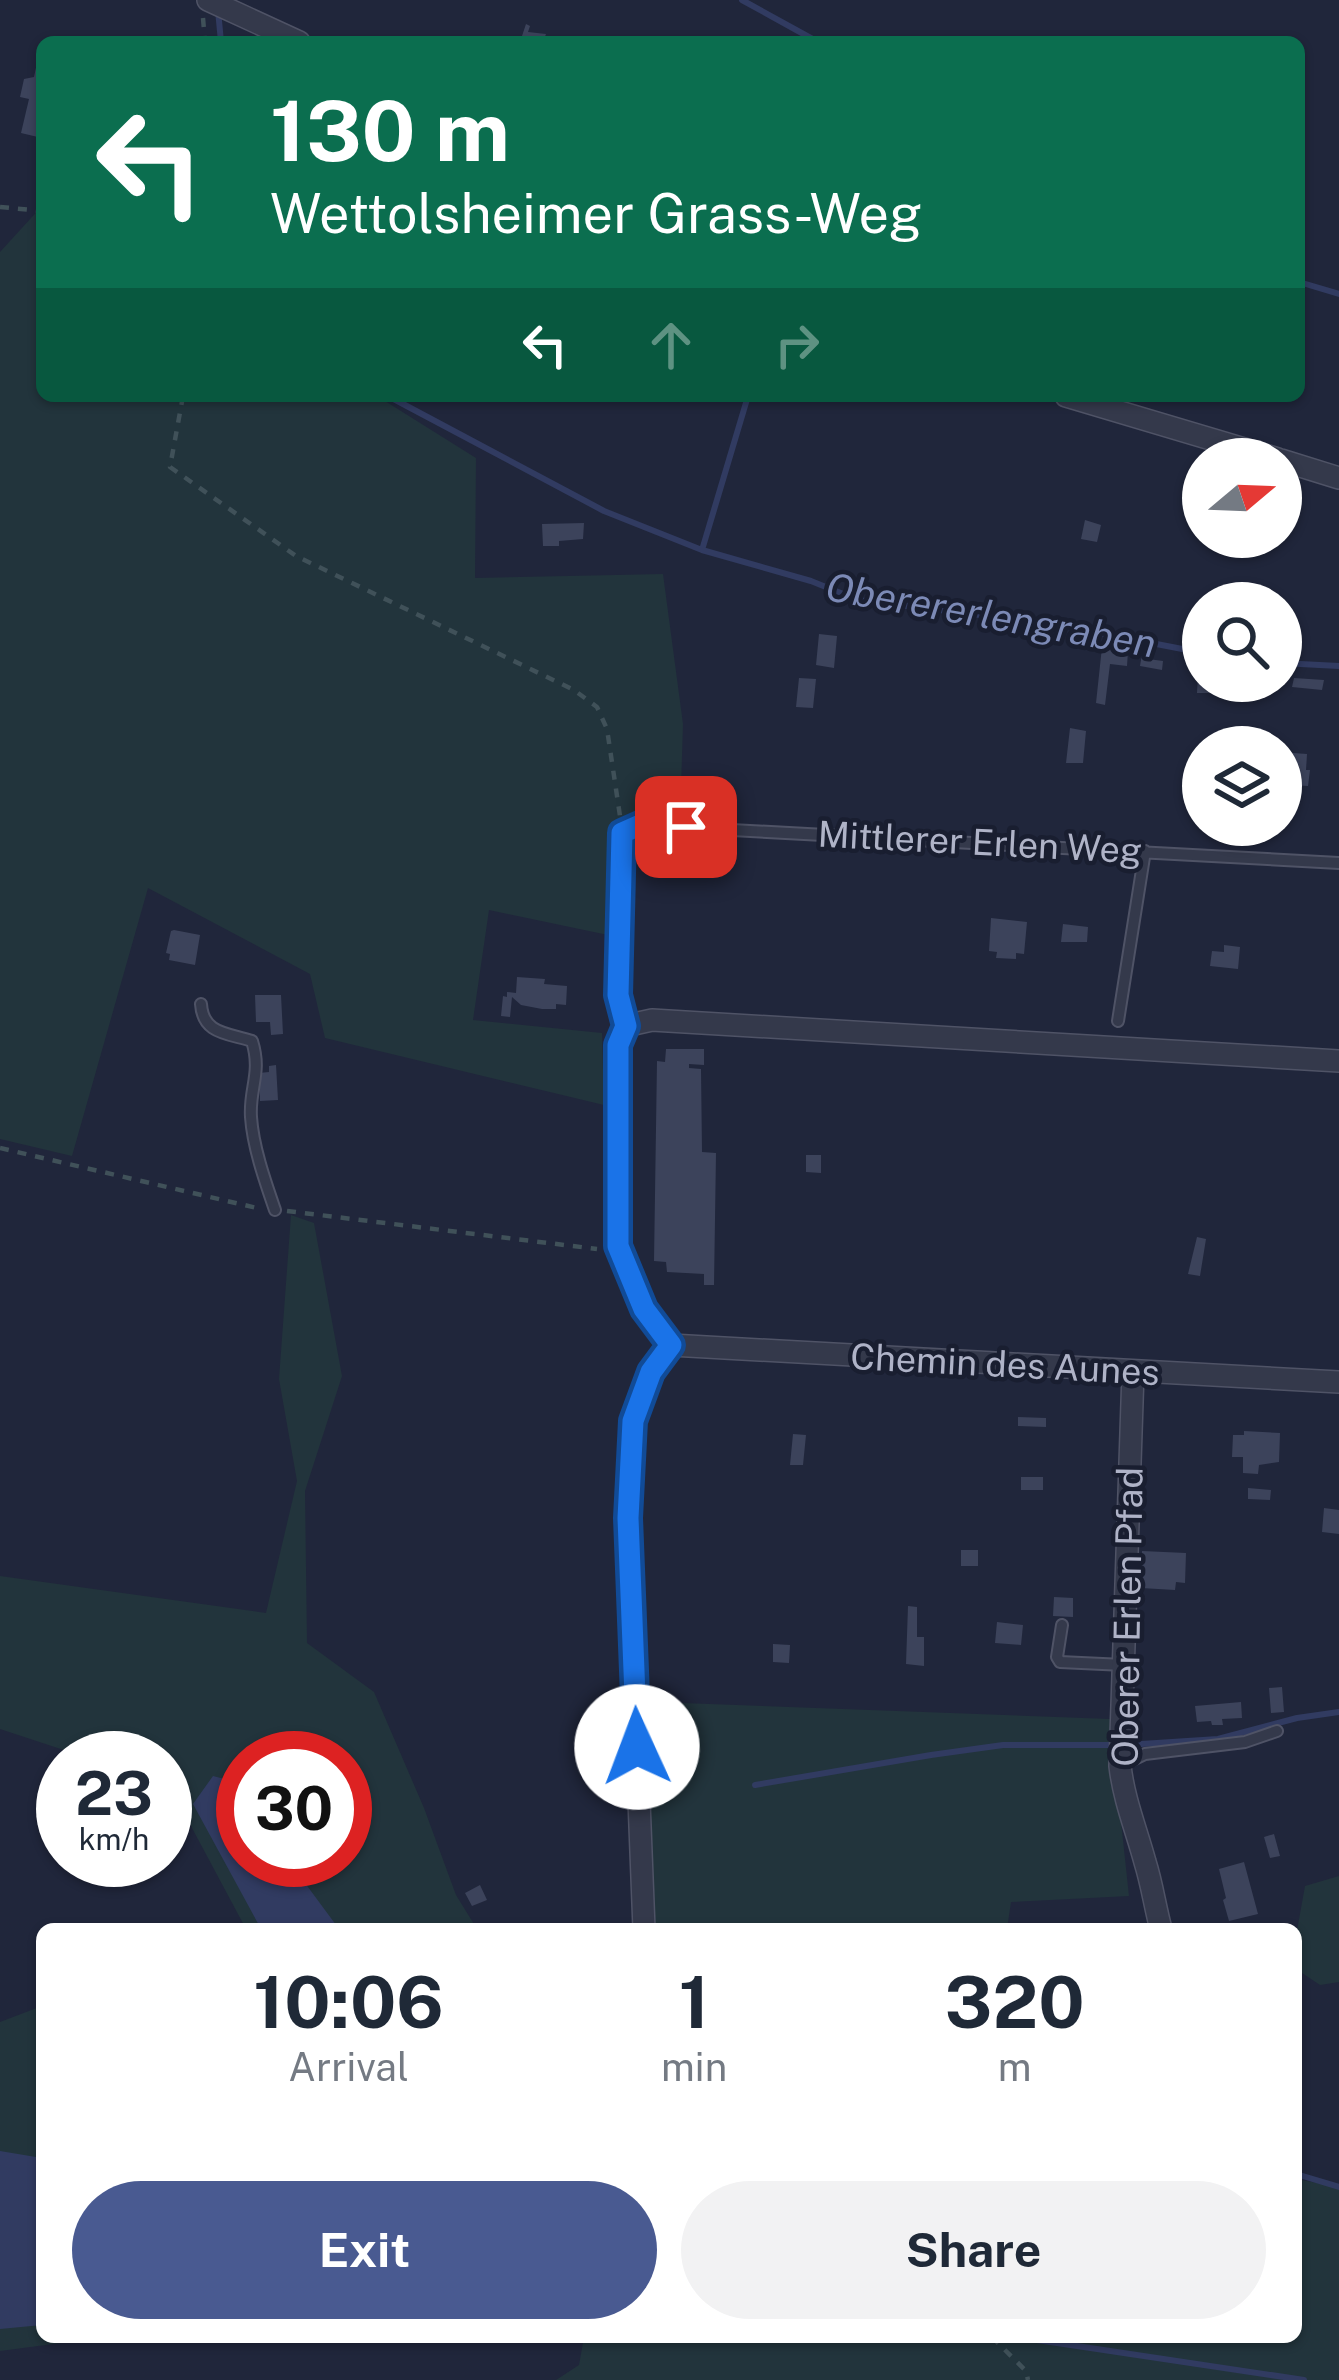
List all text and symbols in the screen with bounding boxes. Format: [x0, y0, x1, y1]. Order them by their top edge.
text: 130 m [270, 81, 510, 180]
icon: left [72, 84, 228, 240]
text: Wettolsheimer Grass-Weg [270, 182, 922, 245]
icon: left [512, 312, 578, 378]
icon: ahead [638, 312, 704, 378]
icon: right [764, 312, 830, 378]
north arrow [1182, 438, 1302, 558]
map controls [1182, 438, 1302, 846]
water label: Oberererlengraben [822, 563, 1160, 667]
button: search [1182, 582, 1302, 702]
button: layers [1182, 726, 1302, 846]
pin [635, 776, 737, 878]
icon: arrive [653, 794, 719, 860]
street label: Mittlerer Erlen Weg [817, 813, 1143, 871]
street label: Chemin des Aunes [849, 1335, 1161, 1393]
street label: Oberer Erlen Pfad [1103, 1467, 1151, 1767]
position arrow [574, 1684, 700, 1810]
speed limit sign: 30 [216, 1731, 372, 1887]
text: 23 [75, 1758, 153, 1829]
text: km/h [79, 1821, 149, 1857]
text: 10:06 [253, 1960, 444, 2044]
text: 1 [679, 1960, 710, 2044]
text: 320 [945, 1960, 1085, 2044]
text: Arrival [288, 2044, 409, 2090]
text: min [661, 2044, 727, 2090]
text: m [998, 2044, 1031, 2090]
button: Exit [72, 2181, 657, 2319]
button: Share [681, 2181, 1266, 2319]

